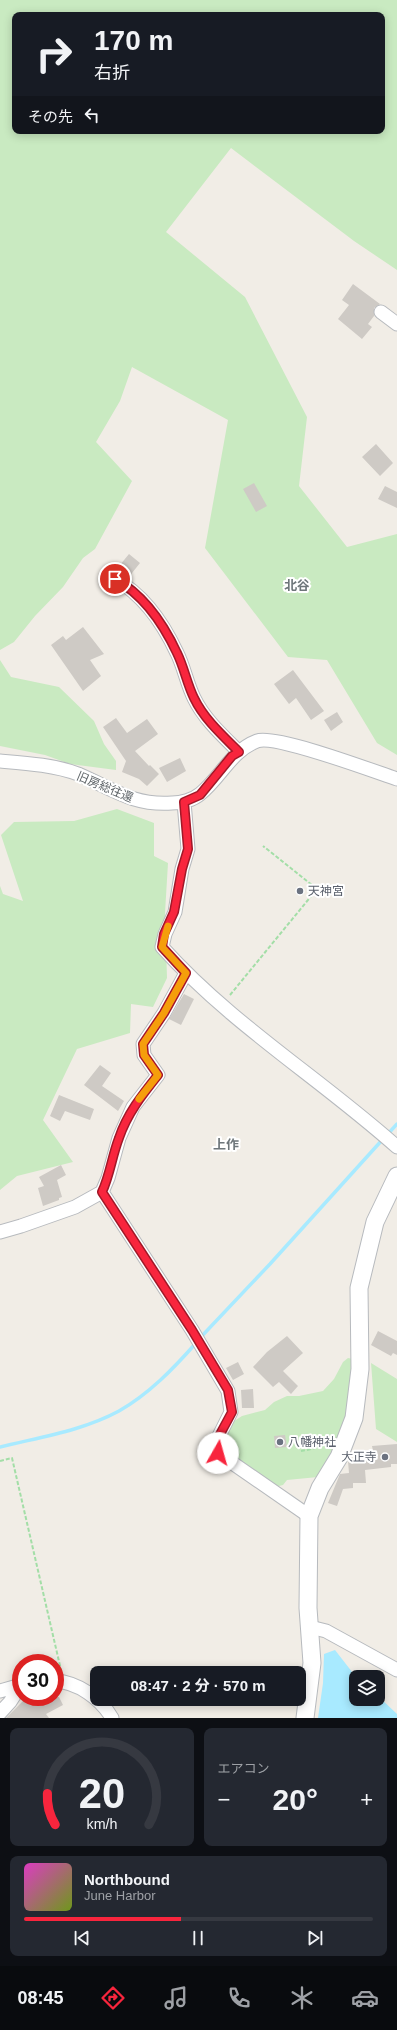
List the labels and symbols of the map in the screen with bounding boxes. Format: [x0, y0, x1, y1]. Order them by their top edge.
pin [98, 562, 132, 596]
district label: 北谷 [284, 578, 310, 593]
street label: 旧房総往還 [75, 769, 135, 805]
place label: 天神宮 [308, 884, 344, 898]
marker: 天神宮 [295, 886, 305, 896]
district label: 上作 [213, 1137, 239, 1152]
position arrow [197, 1432, 239, 1474]
place label: 八幡神社 [288, 1435, 336, 1449]
marker: 八幡神社 [275, 1437, 285, 1447]
place label: 大正寺 [341, 1450, 377, 1464]
marker: 大正寺 [380, 1452, 390, 1462]
speed limit sign: 30 [12, 1654, 64, 1706]

